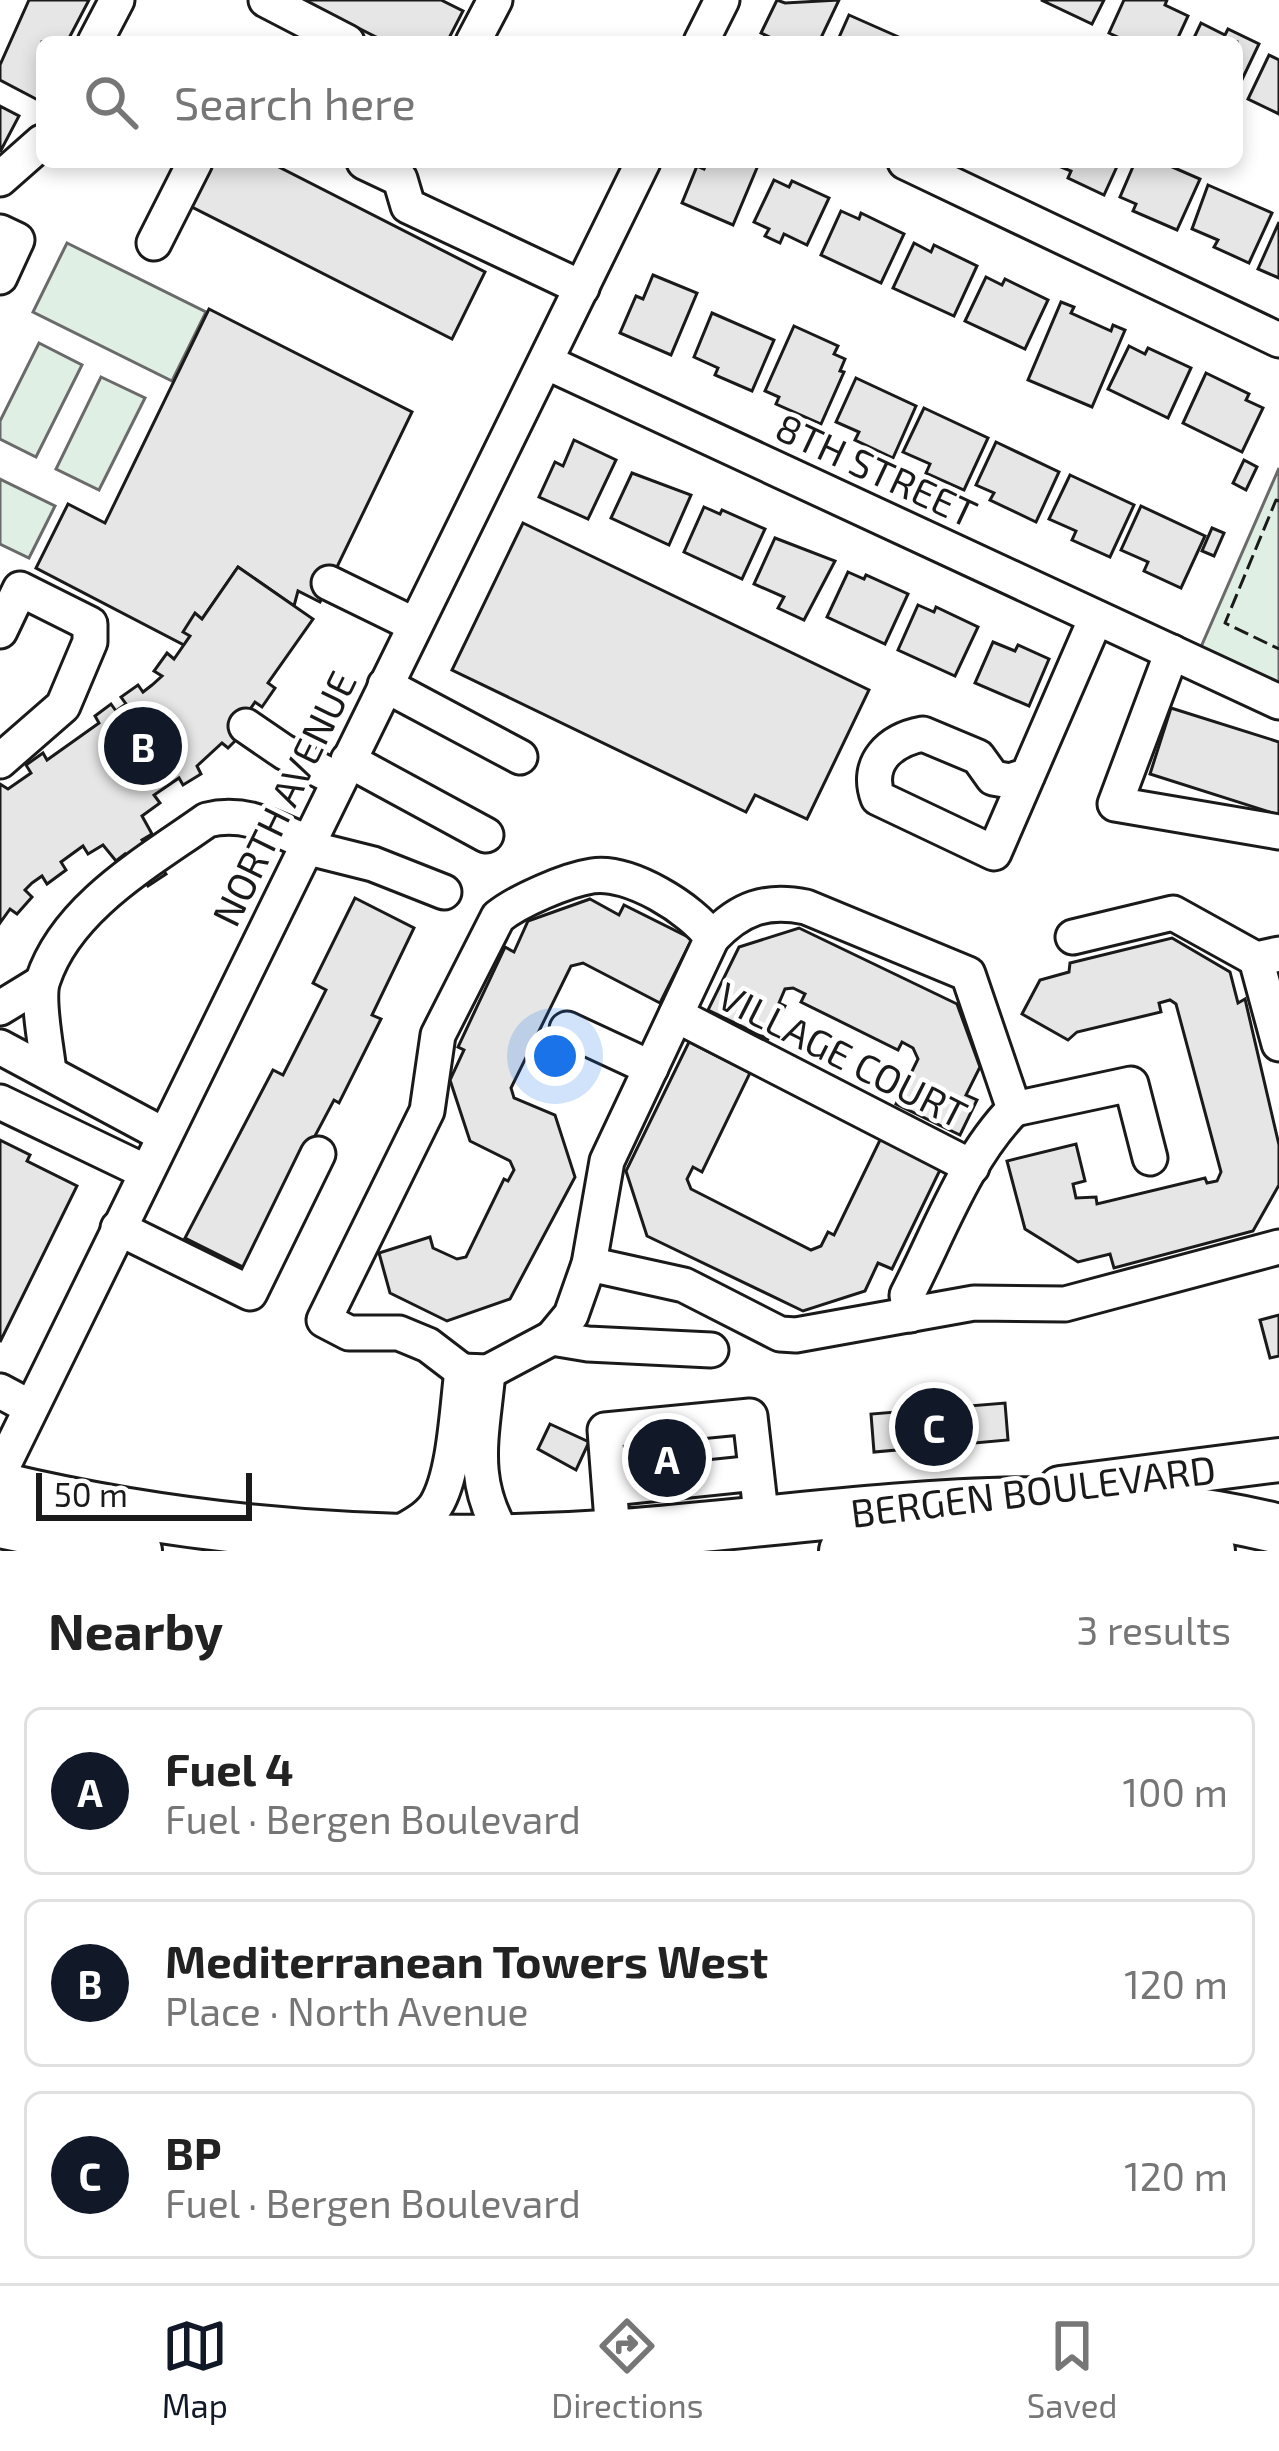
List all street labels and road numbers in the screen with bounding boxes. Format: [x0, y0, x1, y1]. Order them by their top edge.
street label: 8TH STREET [769, 402, 985, 536]
street label: NORTH AVENUE [201, 663, 365, 933]
street label: VILLAGE COURT [711, 971, 975, 1137]
street label: BERGEN BOULEVARD [848, 1444, 1218, 1536]

